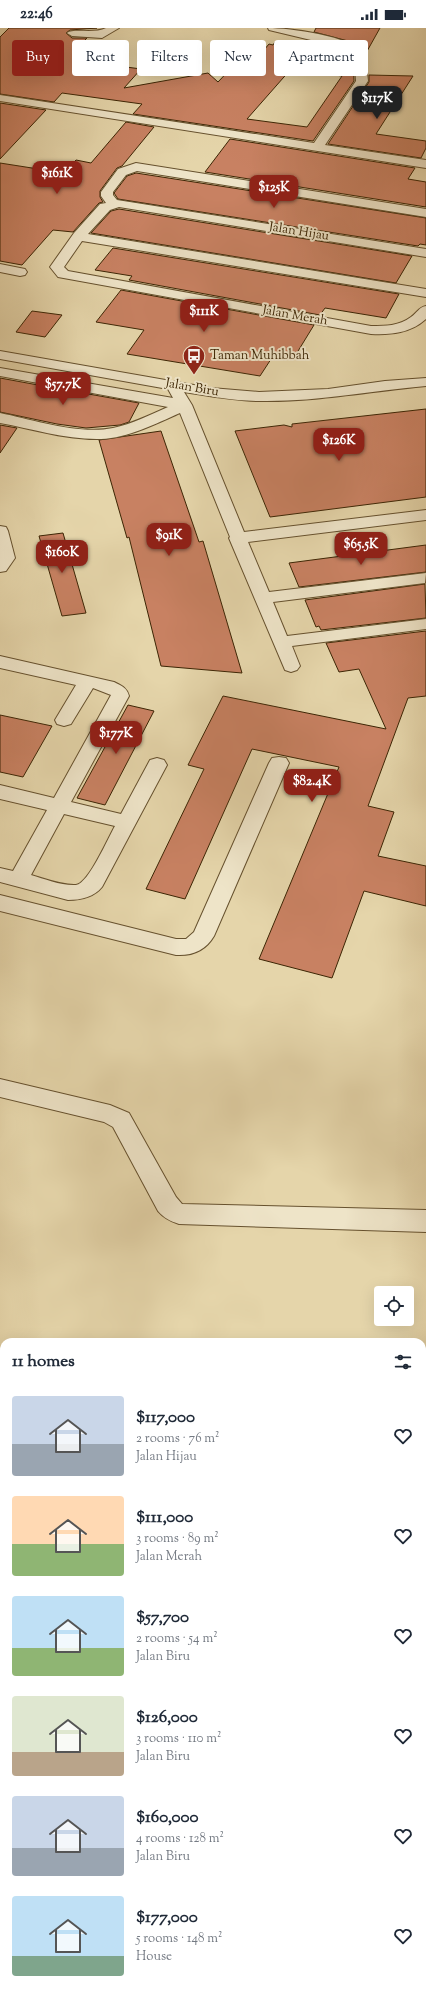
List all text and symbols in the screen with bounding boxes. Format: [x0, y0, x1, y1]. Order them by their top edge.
text: 22:46 [20, 4, 53, 25]
chip: Buy [12, 40, 64, 76]
chip: Rent [72, 40, 129, 76]
chip: Filters [137, 40, 202, 76]
chip: New [210, 40, 266, 76]
chip: Apartment [274, 40, 368, 76]
pin: $117K [349, 86, 405, 120]
text: $117K [361, 90, 393, 108]
pin: $161K [29, 161, 85, 195]
text: $161K [41, 165, 73, 183]
pin: $125K [246, 175, 302, 209]
text: $125K [258, 179, 290, 197]
street label: Jalan Hijau [267, 218, 331, 246]
pin: $111K [176, 299, 232, 333]
street label: Jalan Merah [260, 301, 329, 331]
text: $111K [189, 303, 219, 321]
bus stop icon: Taman Muhibbah [181, 343, 207, 376]
place label: Taman Muhibbah [210, 347, 310, 365]
pin: $57.7K [30, 372, 96, 406]
street label: Jalan Biru [163, 374, 221, 402]
text: $57.7K [45, 376, 81, 394]
pin: $126K [311, 428, 367, 462]
text: $126K [322, 432, 356, 450]
pin: $91K [145, 523, 193, 557]
text: $91K [155, 527, 183, 545]
pin: $65.5K [328, 532, 394, 566]
text: $65.5K [344, 536, 378, 554]
pin: $160K [34, 540, 90, 574]
text: $160K [45, 544, 79, 562]
pin: $177K [88, 721, 144, 755]
text: $177K [99, 725, 133, 743]
pin: $82.4K [279, 769, 345, 803]
text: $82.4K [293, 773, 331, 791]
map controls [374, 1286, 414, 1326]
button: locate [374, 1286, 414, 1326]
text: 11 homes [12, 1350, 75, 1374]
icon: filters [392, 1351, 414, 1373]
text: $117,000 [136, 1406, 195, 1430]
icon: home [44, 1412, 92, 1460]
icon: heart [392, 1425, 414, 1447]
text: 2 rooms · 76 m² [136, 1430, 220, 1448]
text: Jalan Hijau [136, 1448, 197, 1466]
text: $111,000 [136, 1506, 193, 1530]
icon: home [44, 1512, 92, 1560]
icon: heart [392, 1525, 414, 1547]
text: 3 rooms · 89 m² [136, 1530, 219, 1548]
text: Jalan Merah [136, 1548, 202, 1566]
text: $57,700 [136, 1606, 189, 1630]
icon: home [44, 1612, 92, 1660]
icon: heart [392, 1625, 414, 1647]
text: 2 rooms · 54 m² [136, 1630, 218, 1648]
text: Jalan Biru [136, 1648, 190, 1666]
text: $126,000 [136, 1706, 198, 1730]
icon: home [44, 1712, 92, 1760]
icon: heart [392, 1725, 414, 1747]
text: 3 rooms · 110 m² [136, 1730, 221, 1748]
text: Jalan Biru [136, 1748, 190, 1766]
text: $160,000 [136, 1806, 199, 1830]
icon: home [44, 1812, 92, 1860]
icon: heart [392, 1825, 414, 1847]
text: 4 rooms · 128 m² [136, 1830, 224, 1848]
text: Jalan Biru [136, 1848, 190, 1866]
text: $177,000 [136, 1906, 198, 1930]
icon: home [44, 1912, 92, 1960]
icon: heart [392, 1925, 414, 1947]
text: 5 rooms · 148 m² [136, 1930, 222, 1948]
text: House [136, 1948, 172, 1966]

